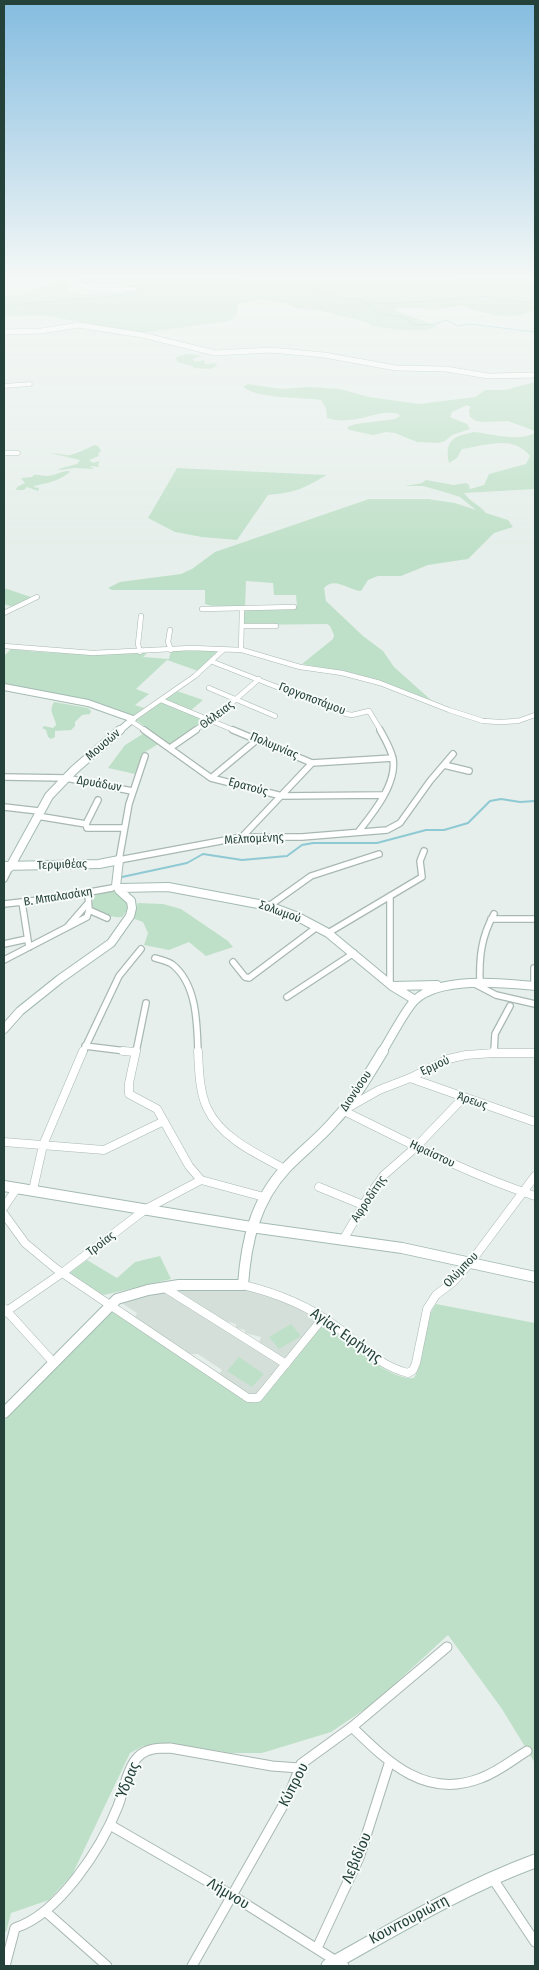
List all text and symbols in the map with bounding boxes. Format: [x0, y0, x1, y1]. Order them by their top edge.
street label: Γοργοποτάμου [277, 680, 347, 718]
street label: Θάλειας [197, 698, 237, 732]
street label: Μουσών [83, 726, 123, 764]
street label: Πολυμνίας [248, 729, 300, 763]
street label: Δρυάδων [76, 773, 122, 795]
street label: Ερατούς [227, 775, 269, 799]
street label: Μελπομένης [224, 830, 284, 848]
street label: Τερψιθέας [37, 857, 87, 873]
street label: Β. Μπαλασάκη [23, 884, 93, 910]
street label: Σολωμού [257, 898, 303, 926]
street label: Ερμού [418, 1053, 452, 1079]
street label: Διονύσου [337, 1068, 375, 1114]
street label: Άρεως [455, 1089, 489, 1113]
street label: Ηφαίστου [407, 1137, 457, 1171]
street label: Αφροδίτης [348, 1173, 390, 1225]
street label: Τροίας [84, 1229, 118, 1259]
street label: Ολύμπου [441, 1249, 481, 1291]
street label: Αγίας Ειρήνης [307, 1305, 385, 1367]
street label: Ύδρας [112, 1760, 144, 1802]
street label: Κύπρου [275, 1760, 313, 1810]
street label: Λεβιδίου [338, 1830, 376, 1886]
street label: Λήμνου [204, 1874, 252, 1914]
street label: Κουντουριώτη [366, 1892, 452, 1948]

